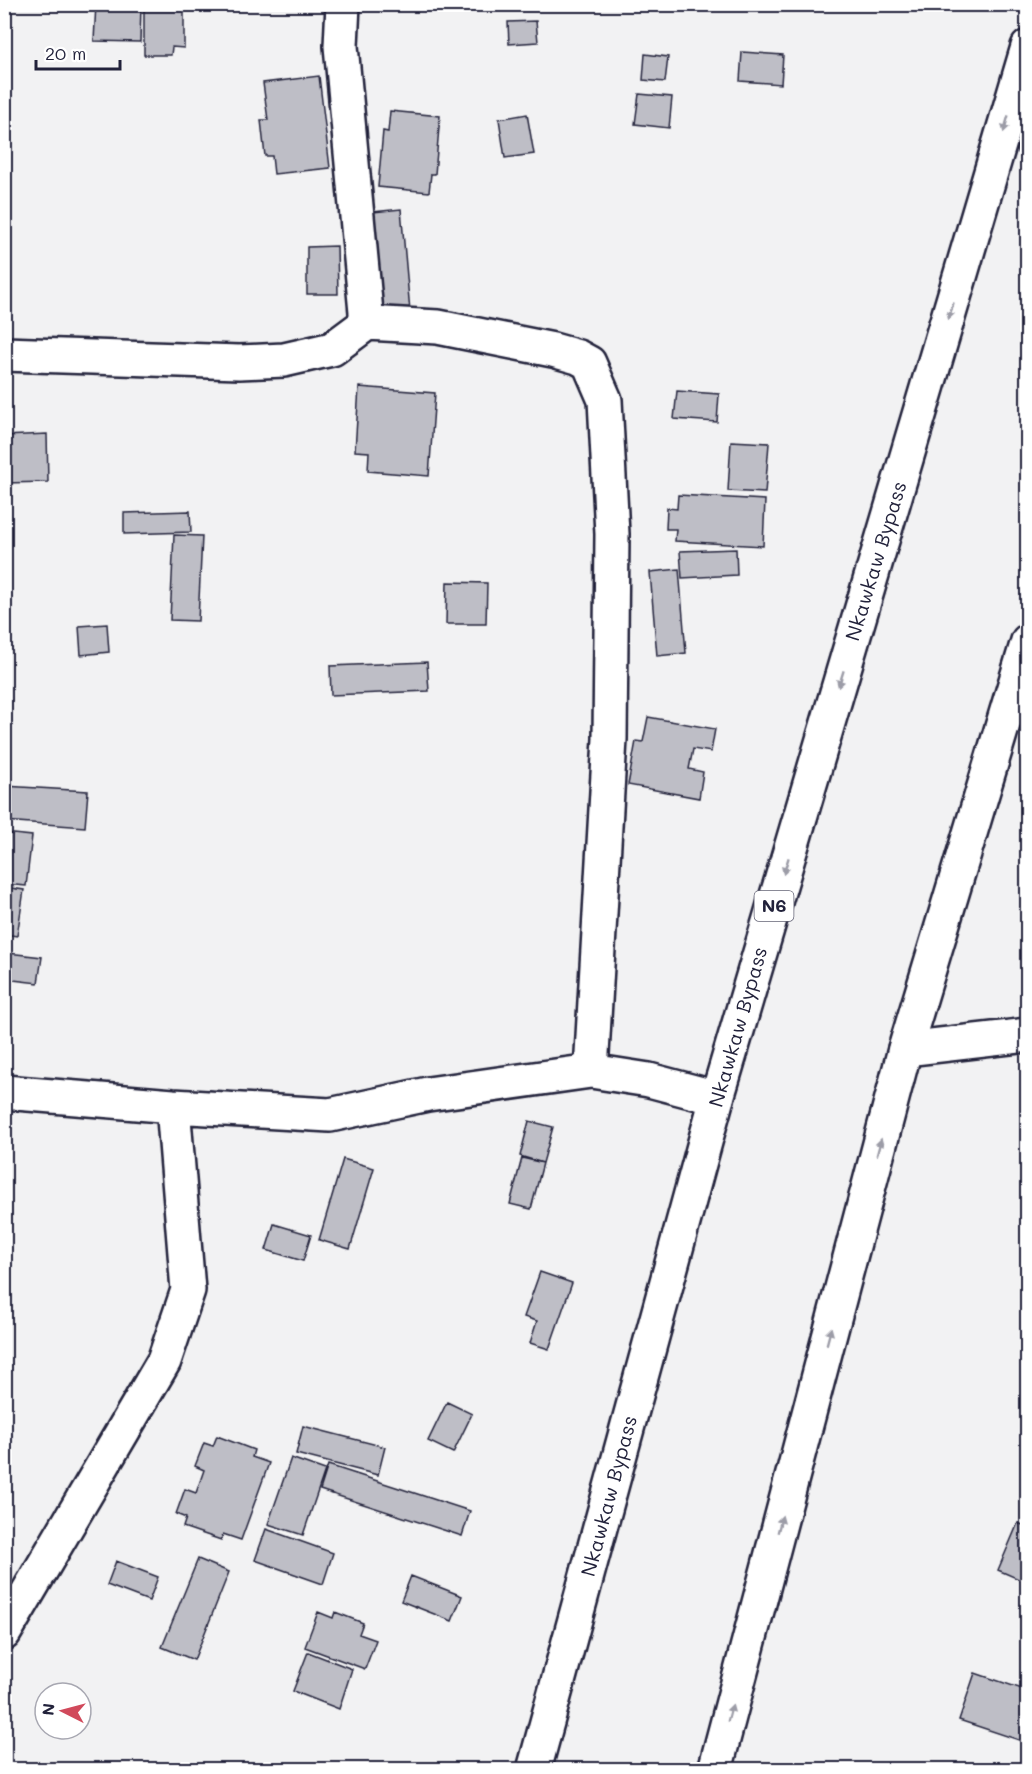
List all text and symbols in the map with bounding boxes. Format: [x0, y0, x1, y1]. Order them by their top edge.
scale bar [36, 33, 120, 71]
text: 20 m [45, 41, 86, 65]
one-way arrow [1001, 115, 1010, 133]
one-way arrow [946, 302, 955, 320]
street label: Nkawkaw Bypass [838, 478, 912, 644]
one-way arrow [836, 670, 845, 688]
one-way arrow [781, 857, 790, 875]
road number: N6 [754, 891, 794, 921]
street label: Nkawkaw Bypass [702, 944, 772, 1110]
one-way arrow [874, 1138, 884, 1156]
one-way arrow [825, 1327, 834, 1345]
street label: Nkawkaw Bypass [574, 1412, 642, 1579]
one-way arrow [775, 1515, 785, 1533]
north arrow [33, 1681, 93, 1741]
text: N [37, 1702, 59, 1717]
one-way arrow [726, 1704, 735, 1722]

